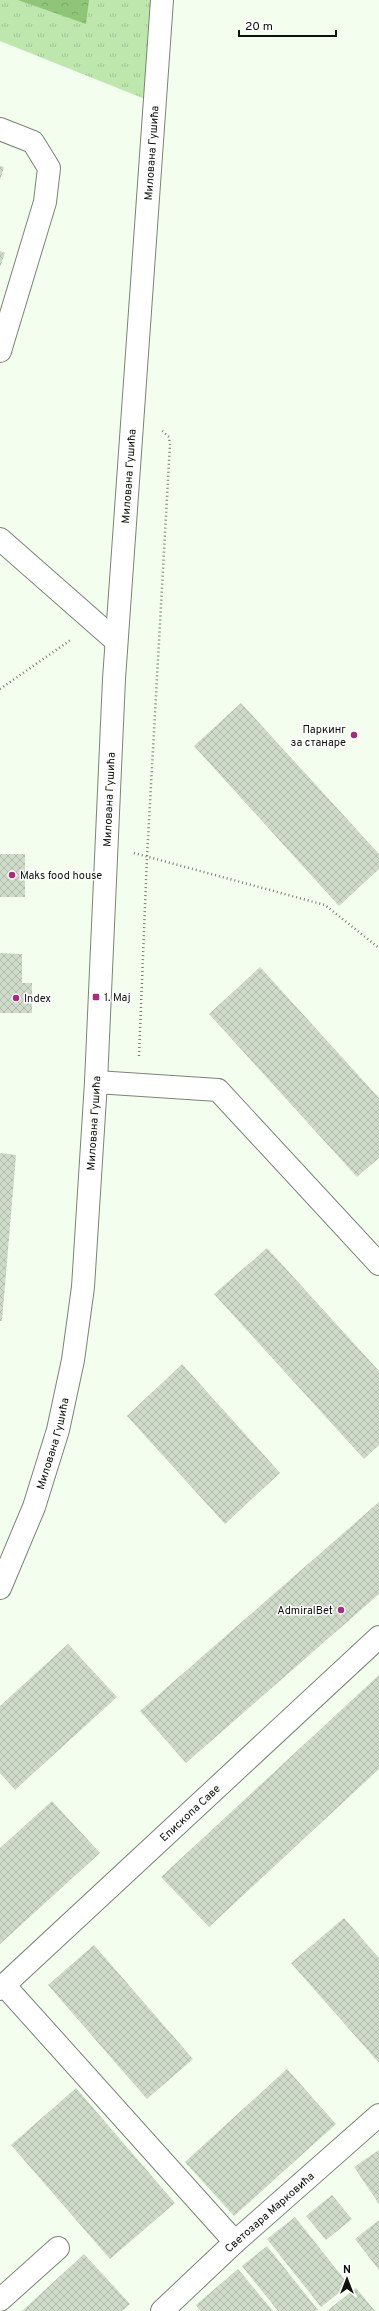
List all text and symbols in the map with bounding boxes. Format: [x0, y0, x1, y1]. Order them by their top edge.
scale bar [239, 12, 336, 38]
text: 20 m [245, 19, 273, 35]
street label: Милована Гушића [142, 105, 163, 201]
street label: Милована Гушића [119, 428, 140, 524]
place label: Паркинг за станаре [291, 723, 346, 750]
marker: Паркинг за станаре [349, 730, 359, 740]
street label: Милована Гушића [101, 752, 119, 847]
place label: Maks food house [20, 869, 102, 883]
marker: Maks food house [7, 870, 17, 880]
place label: 1. Мај [104, 991, 131, 1005]
place label: Index [24, 992, 51, 1006]
marker: 1. Мај [91, 992, 101, 1002]
marker: Index [11, 993, 21, 1003]
street label: Милована Гушића [84, 1075, 104, 1171]
street label: Милована Гушића [34, 1396, 73, 1491]
place label: AdmiralBet [277, 1604, 333, 1618]
marker: AdmiralBet [336, 1605, 346, 1615]
street label: Епископа Саве [157, 1782, 224, 1845]
street label: Светозара Марковића [222, 2169, 318, 2256]
north arrow [327, 2259, 367, 2299]
text: N [343, 2263, 351, 2277]

